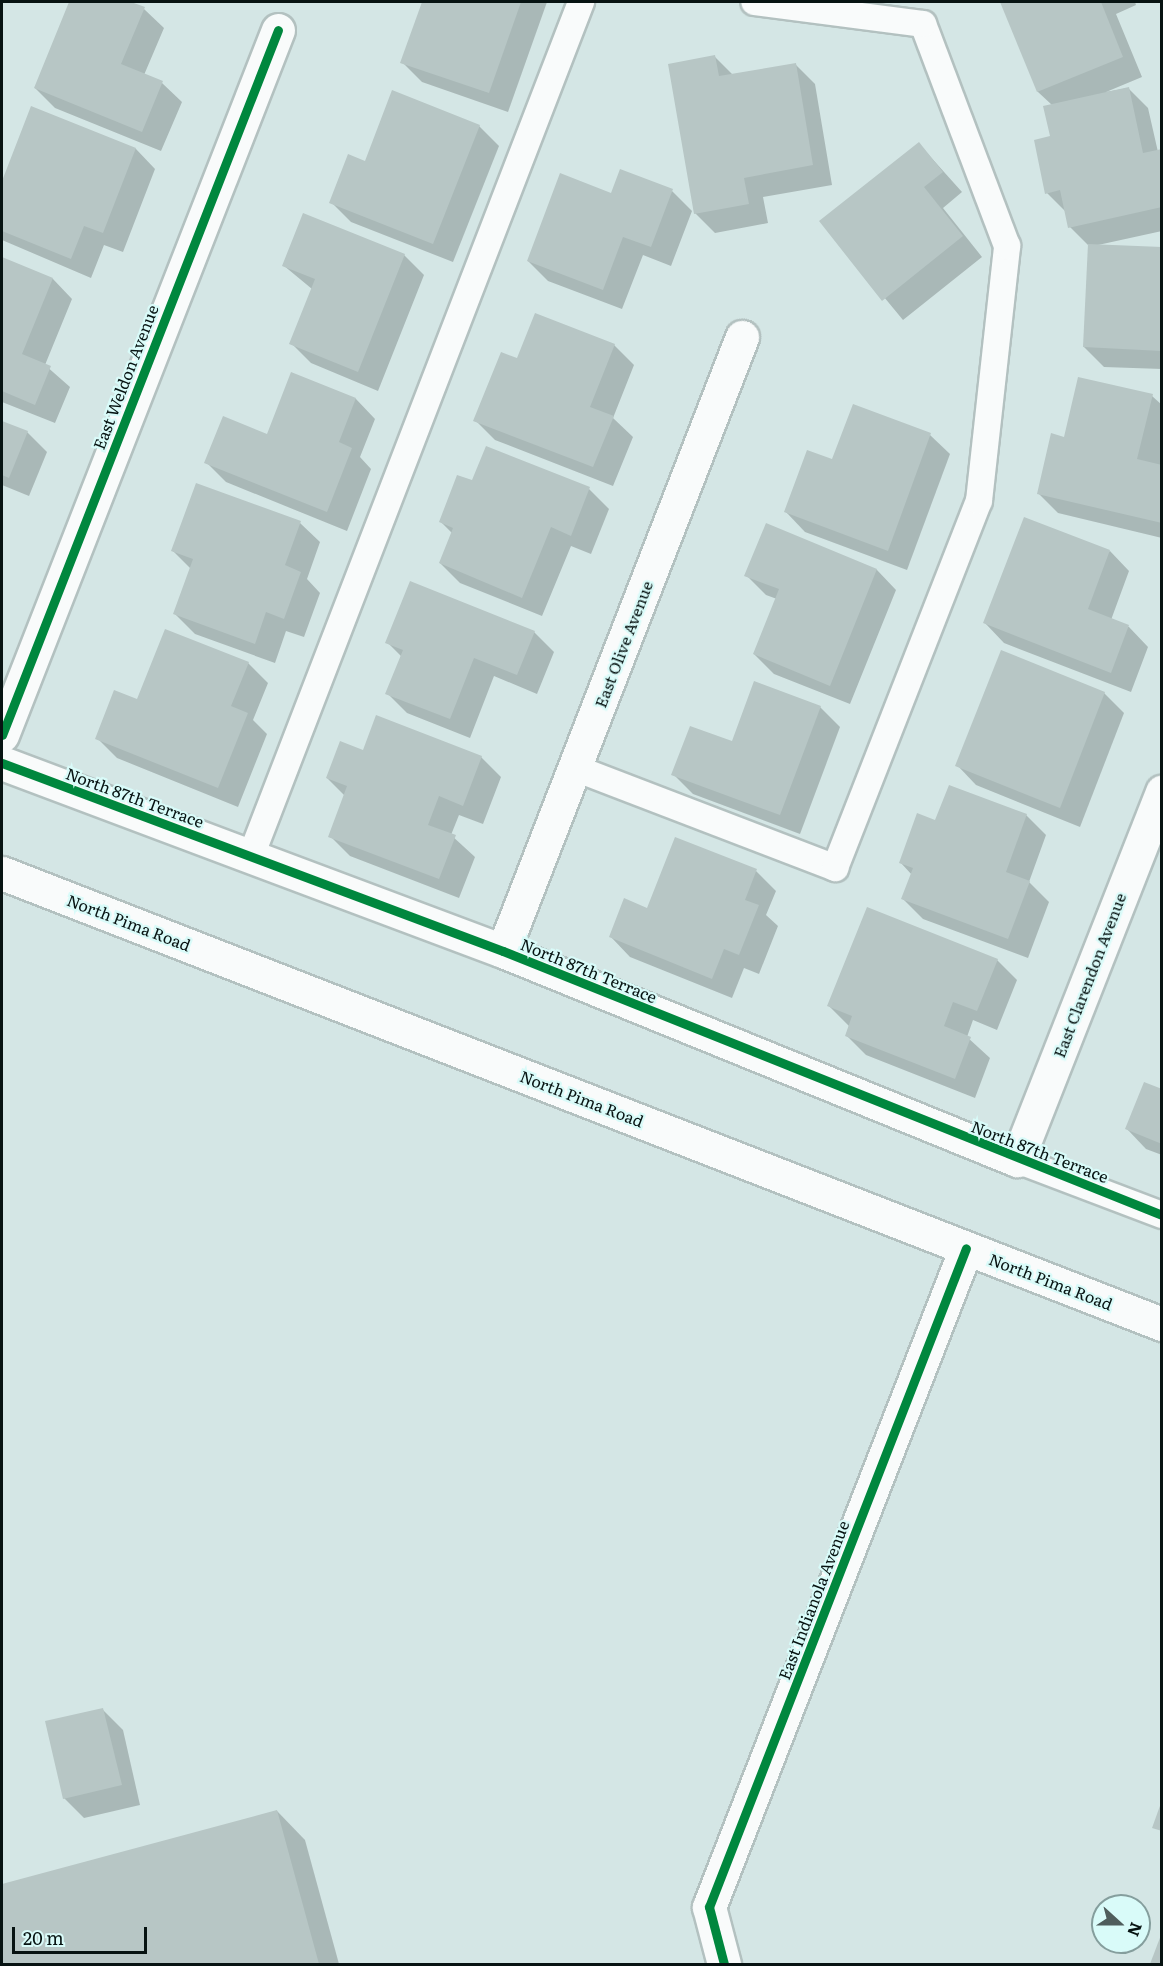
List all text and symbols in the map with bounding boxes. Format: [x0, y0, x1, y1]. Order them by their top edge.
street label: East Weldon Avenue [89, 302, 161, 452]
street label: East Olive Avenue [590, 578, 656, 710]
street label: North 87th Terrace [63, 763, 207, 831]
street label: North Pima Road [65, 890, 193, 954]
street label: East Clarendon Avenue [1049, 890, 1129, 1060]
street label: North 87th Terrace [518, 934, 660, 1006]
street label: North Pima Road [518, 1066, 646, 1130]
street label: North 87th Terrace [969, 1116, 1111, 1186]
street label: North Pima Road [987, 1249, 1115, 1313]
street label: East Indianola Avenue [774, 1518, 852, 1682]
north arrow [1091, 1894, 1151, 1954]
scale bar [15, 1915, 150, 1953]
text: N [1122, 1919, 1150, 1940]
text: 20 m [23, 1924, 64, 1951]

